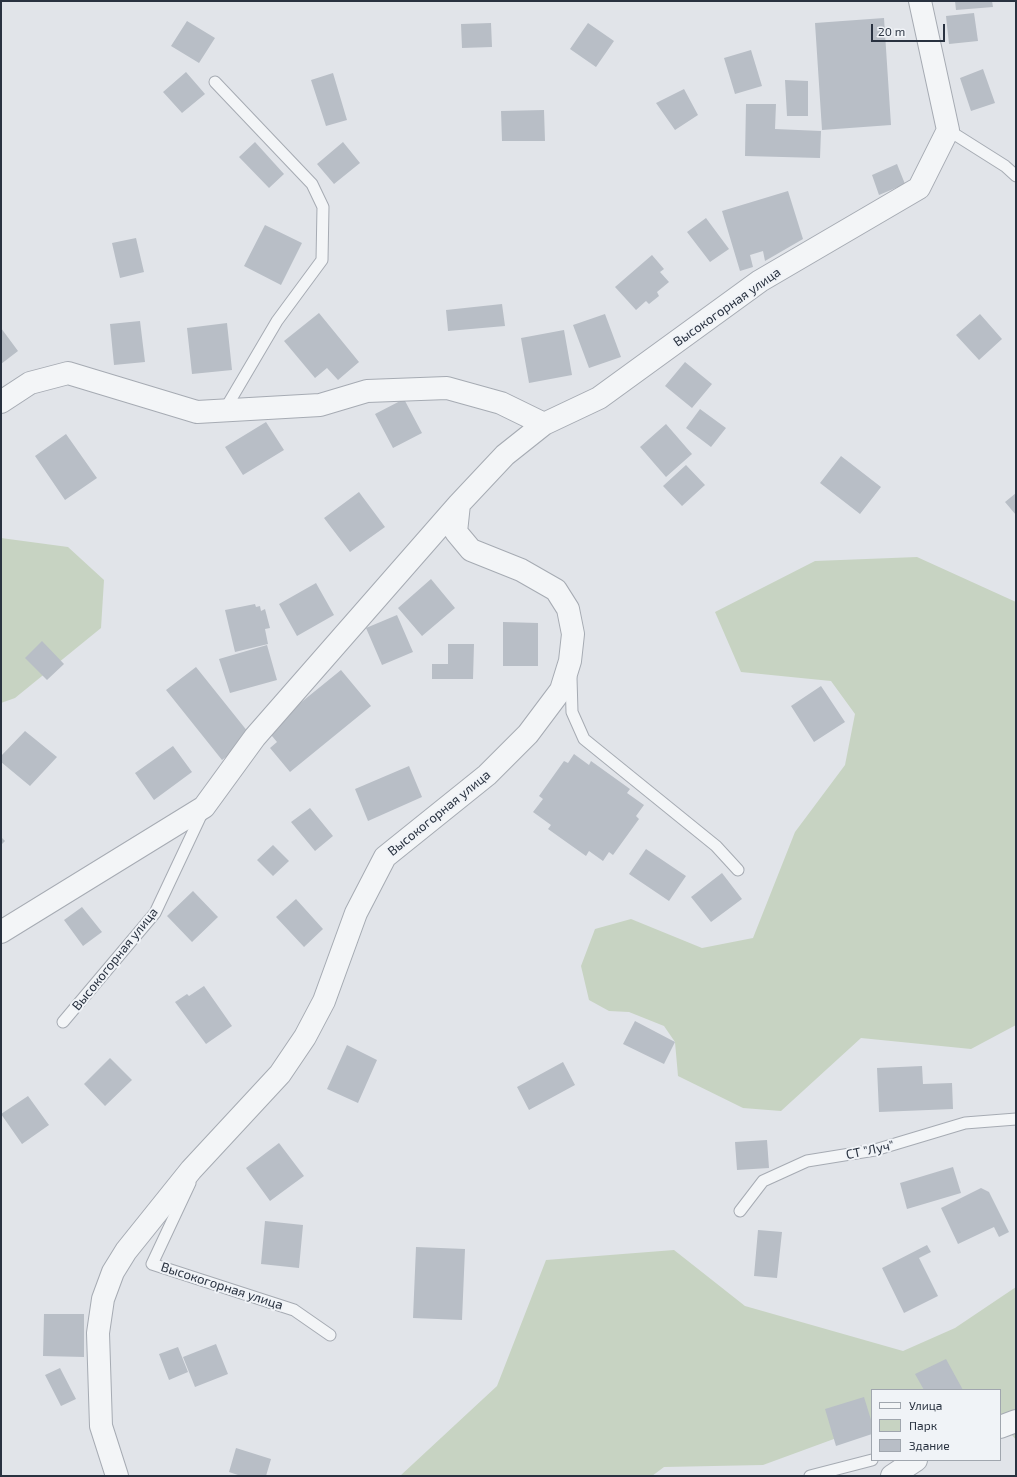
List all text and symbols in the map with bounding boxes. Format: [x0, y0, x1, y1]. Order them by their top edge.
scale bar [873, 16, 947, 42]
text: 20 m [878, 24, 905, 38]
street label: Высокогорная улица [670, 264, 784, 350]
street label: Высокогорная улица [385, 767, 493, 859]
street label: Высокогорная улица [69, 905, 161, 1013]
street label: СТ "Луч" [845, 1137, 895, 1163]
street label: Высокогорная улица [159, 1259, 285, 1313]
legend [871, 1389, 1001, 1461]
text: Улица [909, 1398, 942, 1412]
text: Парк [909, 1418, 937, 1432]
text: Здание [909, 1438, 950, 1452]

